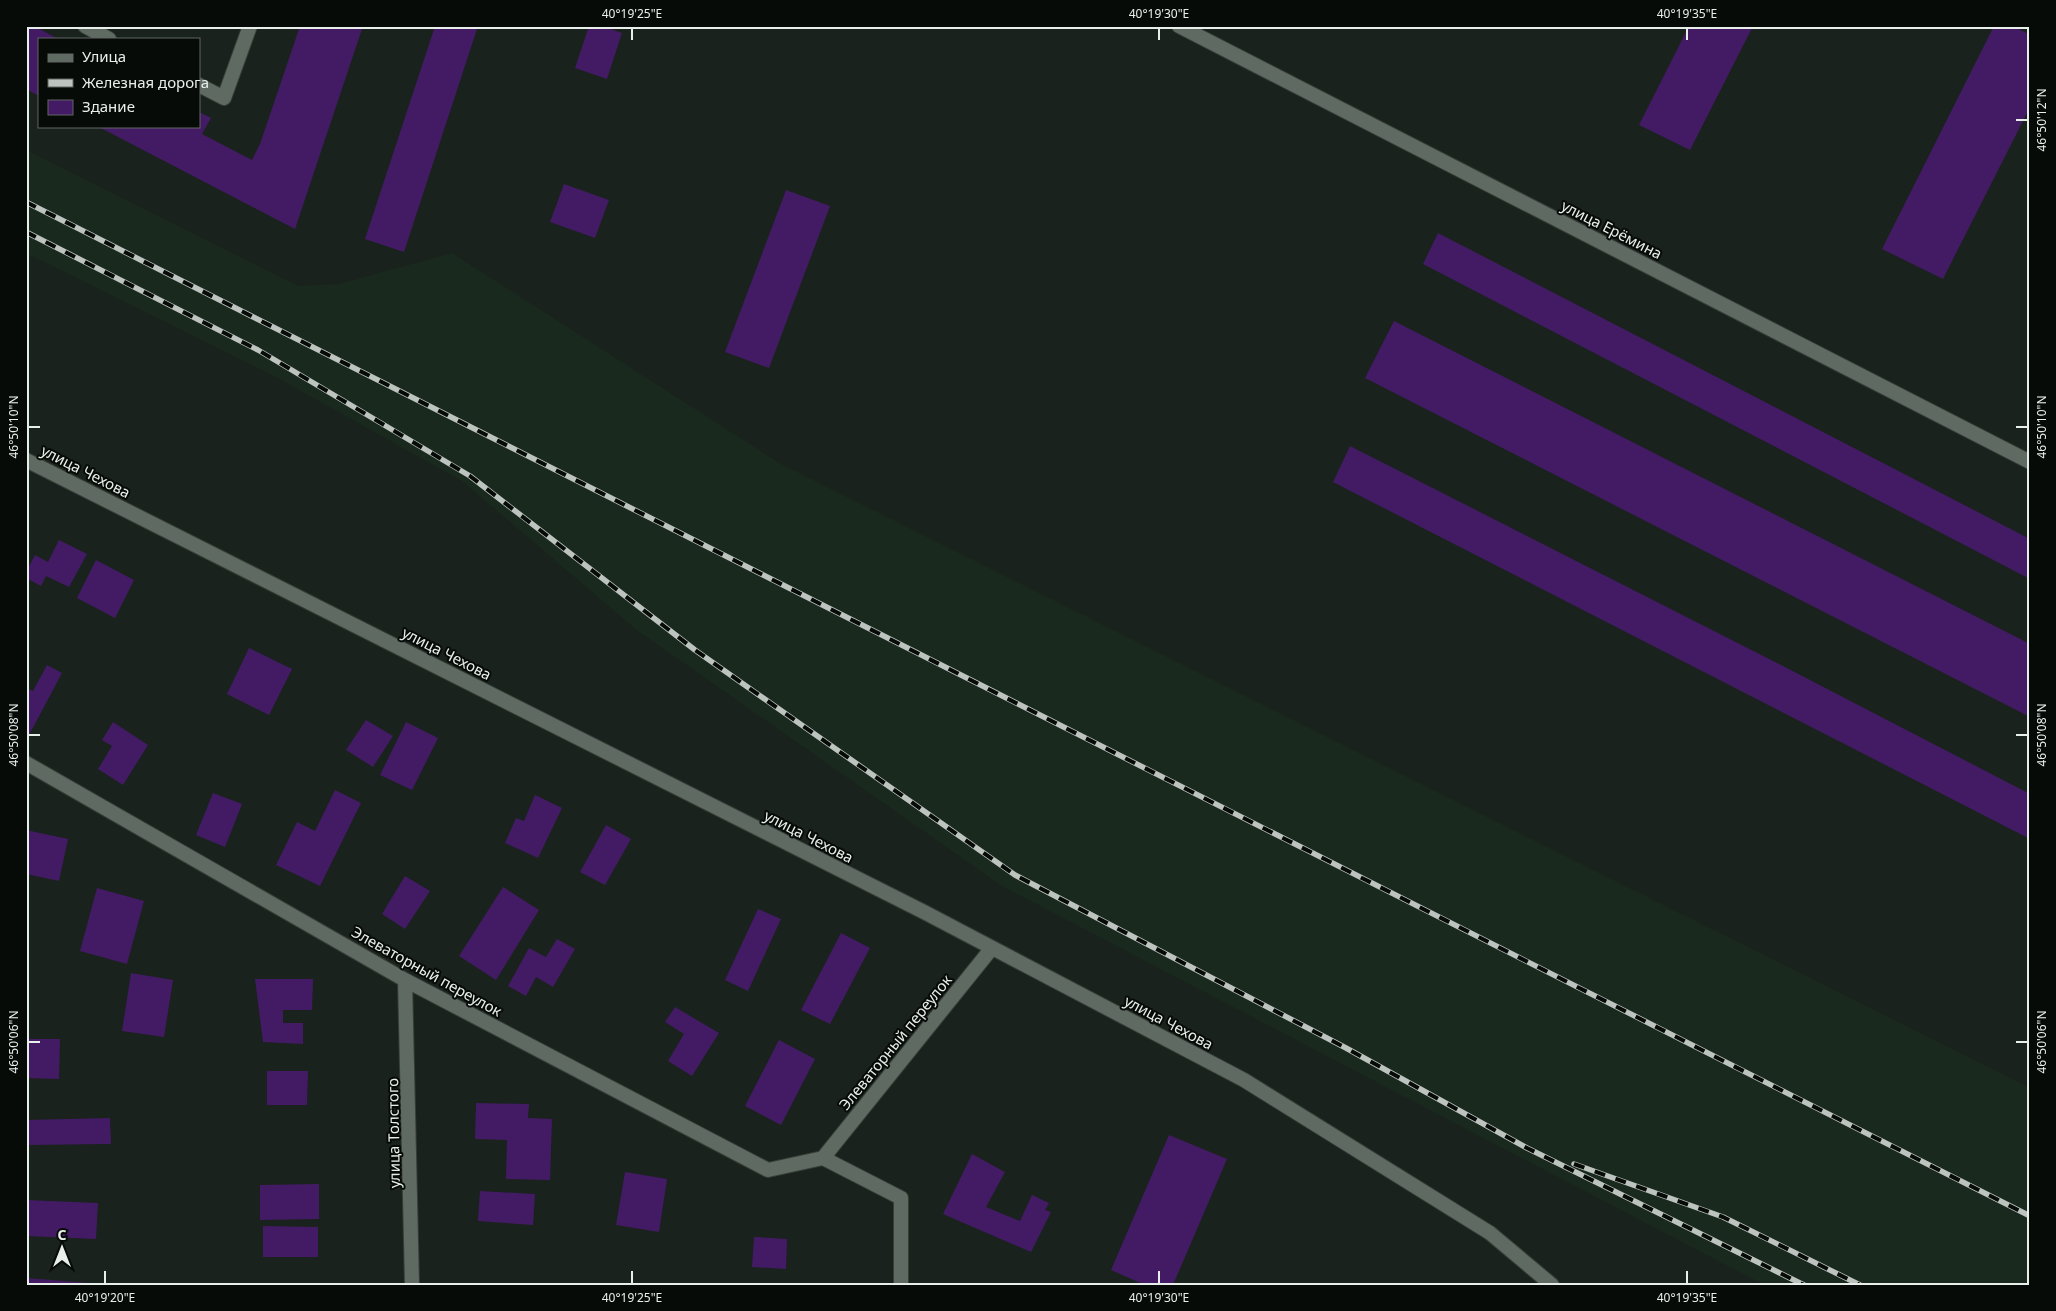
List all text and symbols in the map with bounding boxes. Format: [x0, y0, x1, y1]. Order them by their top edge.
text: 40°19'25"E [602, 5, 662, 22]
text: 40°19'30"E [1129, 5, 1189, 22]
text: 40°19'35"E [1657, 5, 1717, 22]
legend [38, 38, 200, 128]
text: Улица [82, 46, 126, 66]
text: Железная дорога [82, 72, 209, 92]
text: 46°50'12"N [2033, 88, 2050, 152]
text: Здание [82, 96, 135, 116]
street label: улица Ерёмина [1558, 195, 1666, 263]
text: 46°50'10"N [5, 395, 22, 459]
text: 46°50'10"N [2033, 395, 2050, 459]
street label: улица Чехова [38, 440, 134, 502]
street label: улица Чехова [399, 622, 495, 684]
text: 46°50'08"N [5, 703, 22, 767]
text: 46°50'08"N [2033, 703, 2050, 767]
street label: улица Чехова [761, 805, 857, 867]
street label: Элеваторный переулок [348, 921, 506, 1021]
street label: Элеваторный переулок [834, 970, 956, 1114]
street label: улица Чехова [1121, 990, 1217, 1054]
text: 46°50'06"N [5, 1010, 22, 1074]
text: 46°50'06"N [2033, 1010, 2050, 1074]
street label: улица Толстого [382, 1078, 404, 1188]
north arrow [38, 1224, 88, 1274]
text: С [57, 1225, 67, 1244]
text: 40°19'20"E [75, 1289, 135, 1306]
text: 40°19'25"E [602, 1289, 662, 1306]
text: 40°19'30"E [1129, 1289, 1189, 1306]
text: 40°19'35"E [1657, 1289, 1717, 1306]

